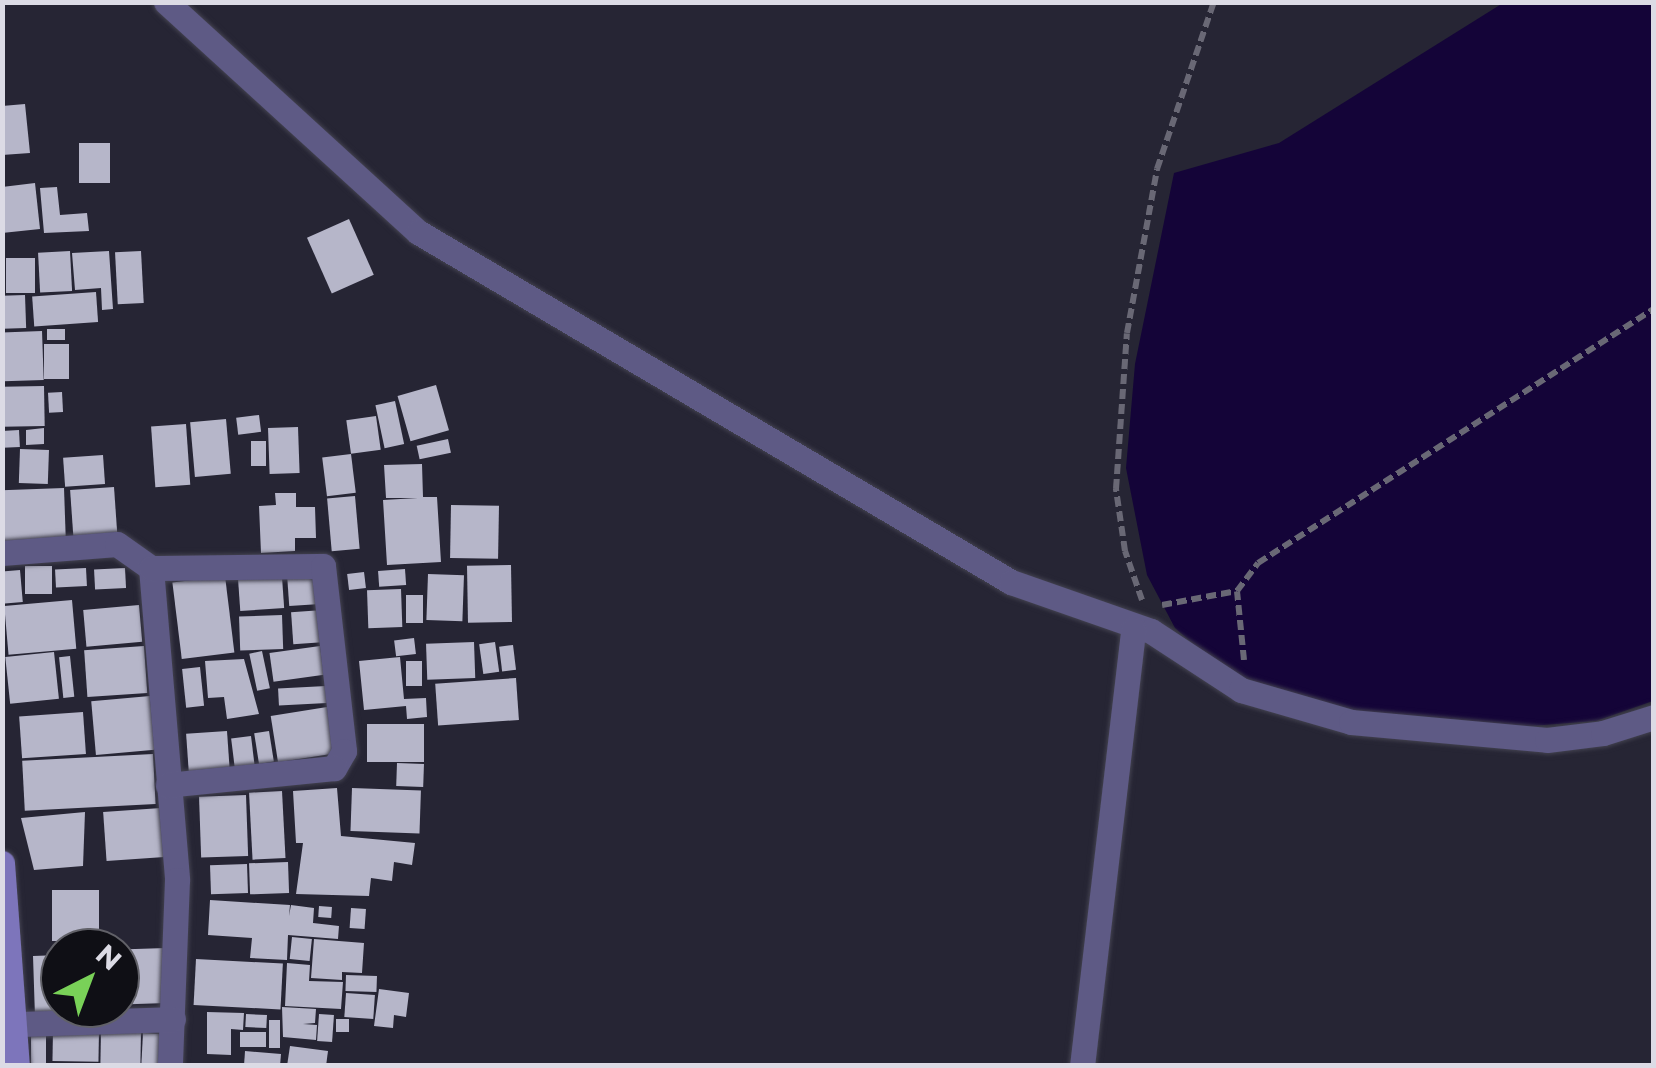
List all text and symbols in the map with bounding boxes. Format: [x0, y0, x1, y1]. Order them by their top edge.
north arrow [40, 928, 140, 1028]
text: N [89, 937, 129, 977]

